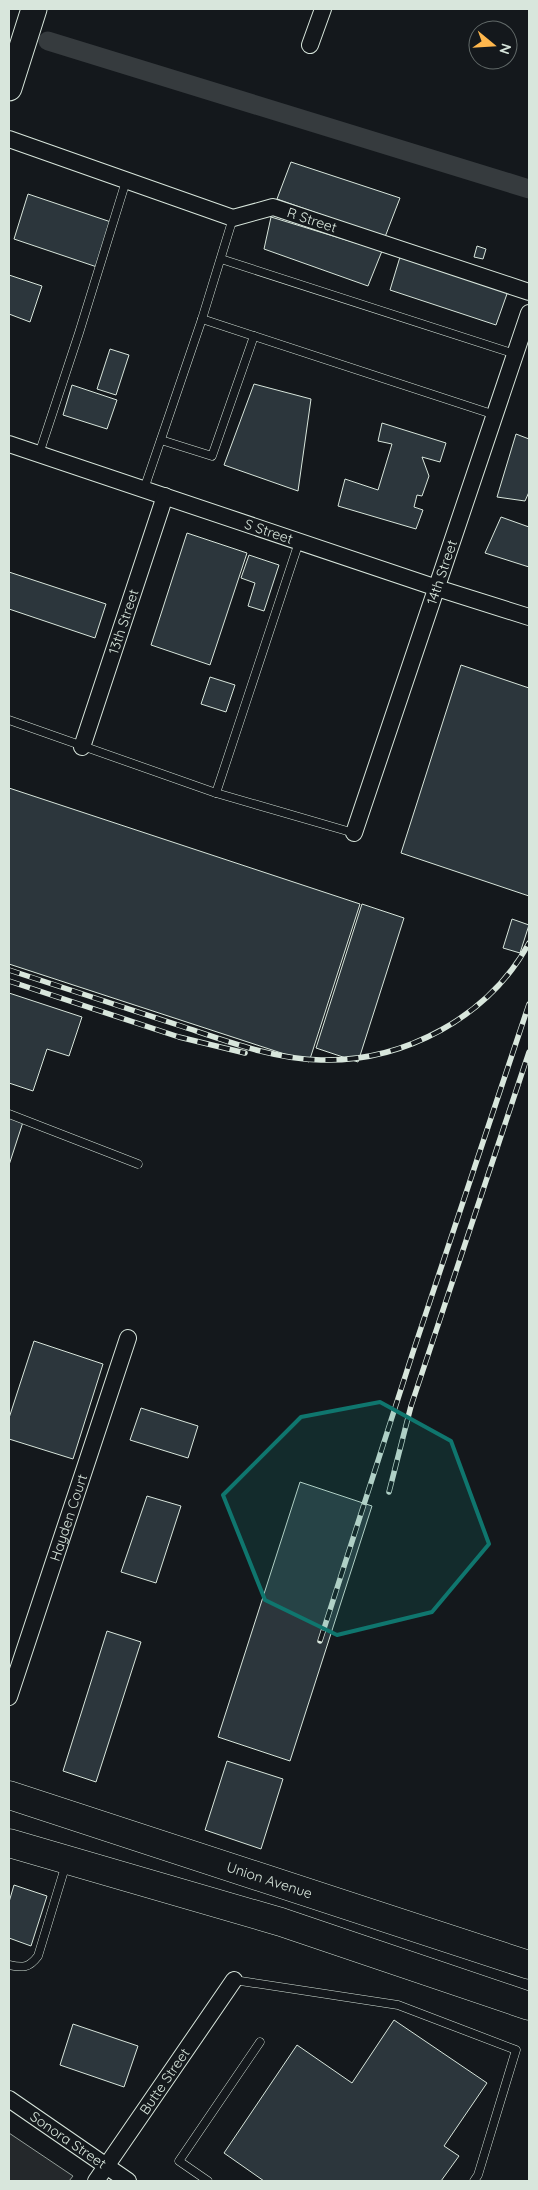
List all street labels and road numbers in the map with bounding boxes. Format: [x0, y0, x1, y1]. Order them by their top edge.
street label: R Street [285, 203, 339, 237]
street label: S Street [242, 515, 296, 548]
street label: 14th Street [422, 537, 461, 607]
street label: 13th Street [104, 587, 143, 656]
street label: Hayden Court [46, 1472, 91, 1563]
street label: Union Avenue [224, 1858, 315, 1903]
street label: Butte Street [135, 2044, 194, 2118]
street label: Sonora Street [27, 2107, 110, 2173]

